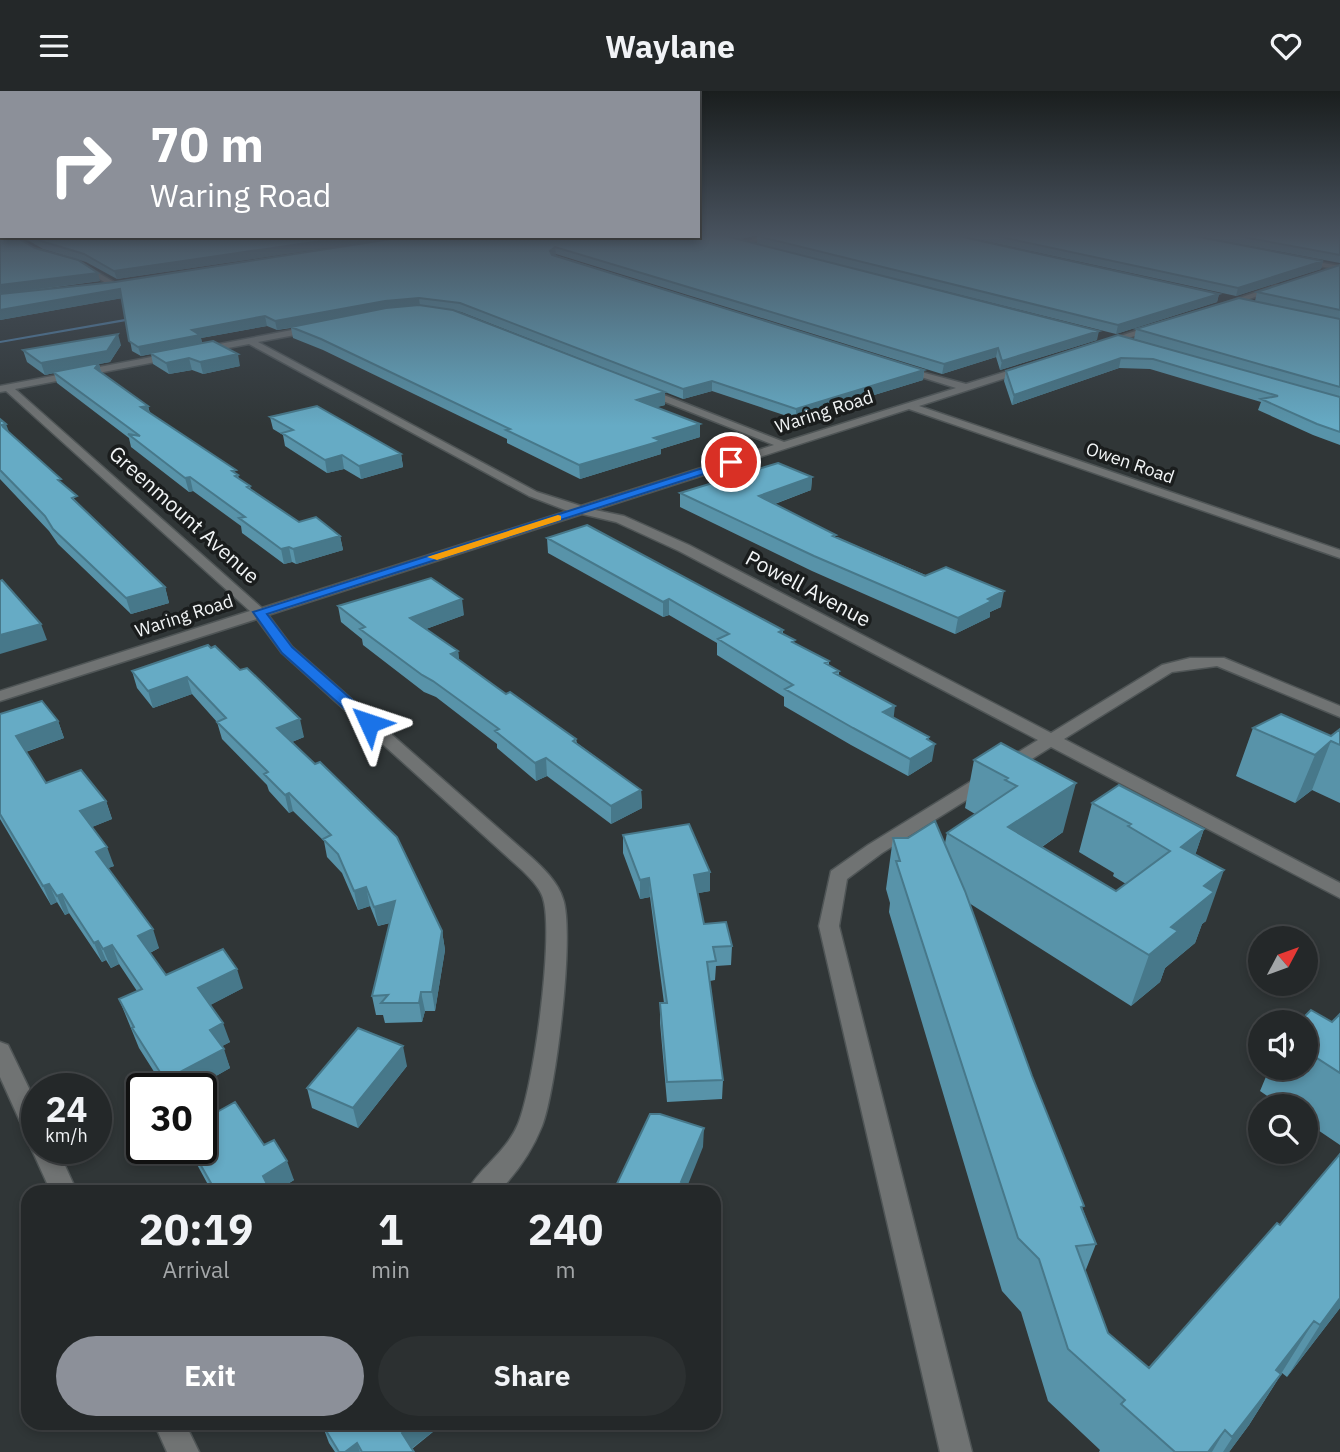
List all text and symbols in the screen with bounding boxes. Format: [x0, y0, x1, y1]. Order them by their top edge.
text: Waylane [605, 25, 735, 67]
icon: menu [35, 27, 73, 65]
icon: heart [1267, 27, 1305, 65]
text: 70 m [150, 112, 264, 175]
icon: right [35, 119, 126, 210]
text: Waring Road [150, 174, 331, 216]
street label: Waring Road [772, 385, 876, 438]
pin [701, 432, 761, 492]
street label: Owen Road [1083, 437, 1178, 488]
street label: Greenmount Avenue [103, 439, 266, 589]
icon: arrive [712, 443, 750, 481]
street label: Powell Avenue [741, 543, 876, 633]
street label: Waring Road [132, 589, 236, 642]
position arrow [332, 686, 406, 760]
north arrow [1248, 926, 1318, 996]
map controls [1248, 926, 1318, 1164]
button: sound [1248, 1010, 1318, 1080]
speed limit sign: 30 [126, 1073, 217, 1164]
text: 24 [45, 1086, 88, 1132]
button: search [1248, 1094, 1318, 1164]
text: km/h [45, 1124, 88, 1147]
text: 20:19 [139, 1202, 253, 1257]
text: 1 [378, 1202, 403, 1257]
text: 240 [528, 1202, 603, 1257]
text: Arrival [163, 1254, 230, 1284]
text: min [371, 1254, 410, 1284]
text: m [555, 1254, 576, 1284]
button: Exit [56, 1336, 364, 1416]
button: Share [378, 1336, 686, 1416]

